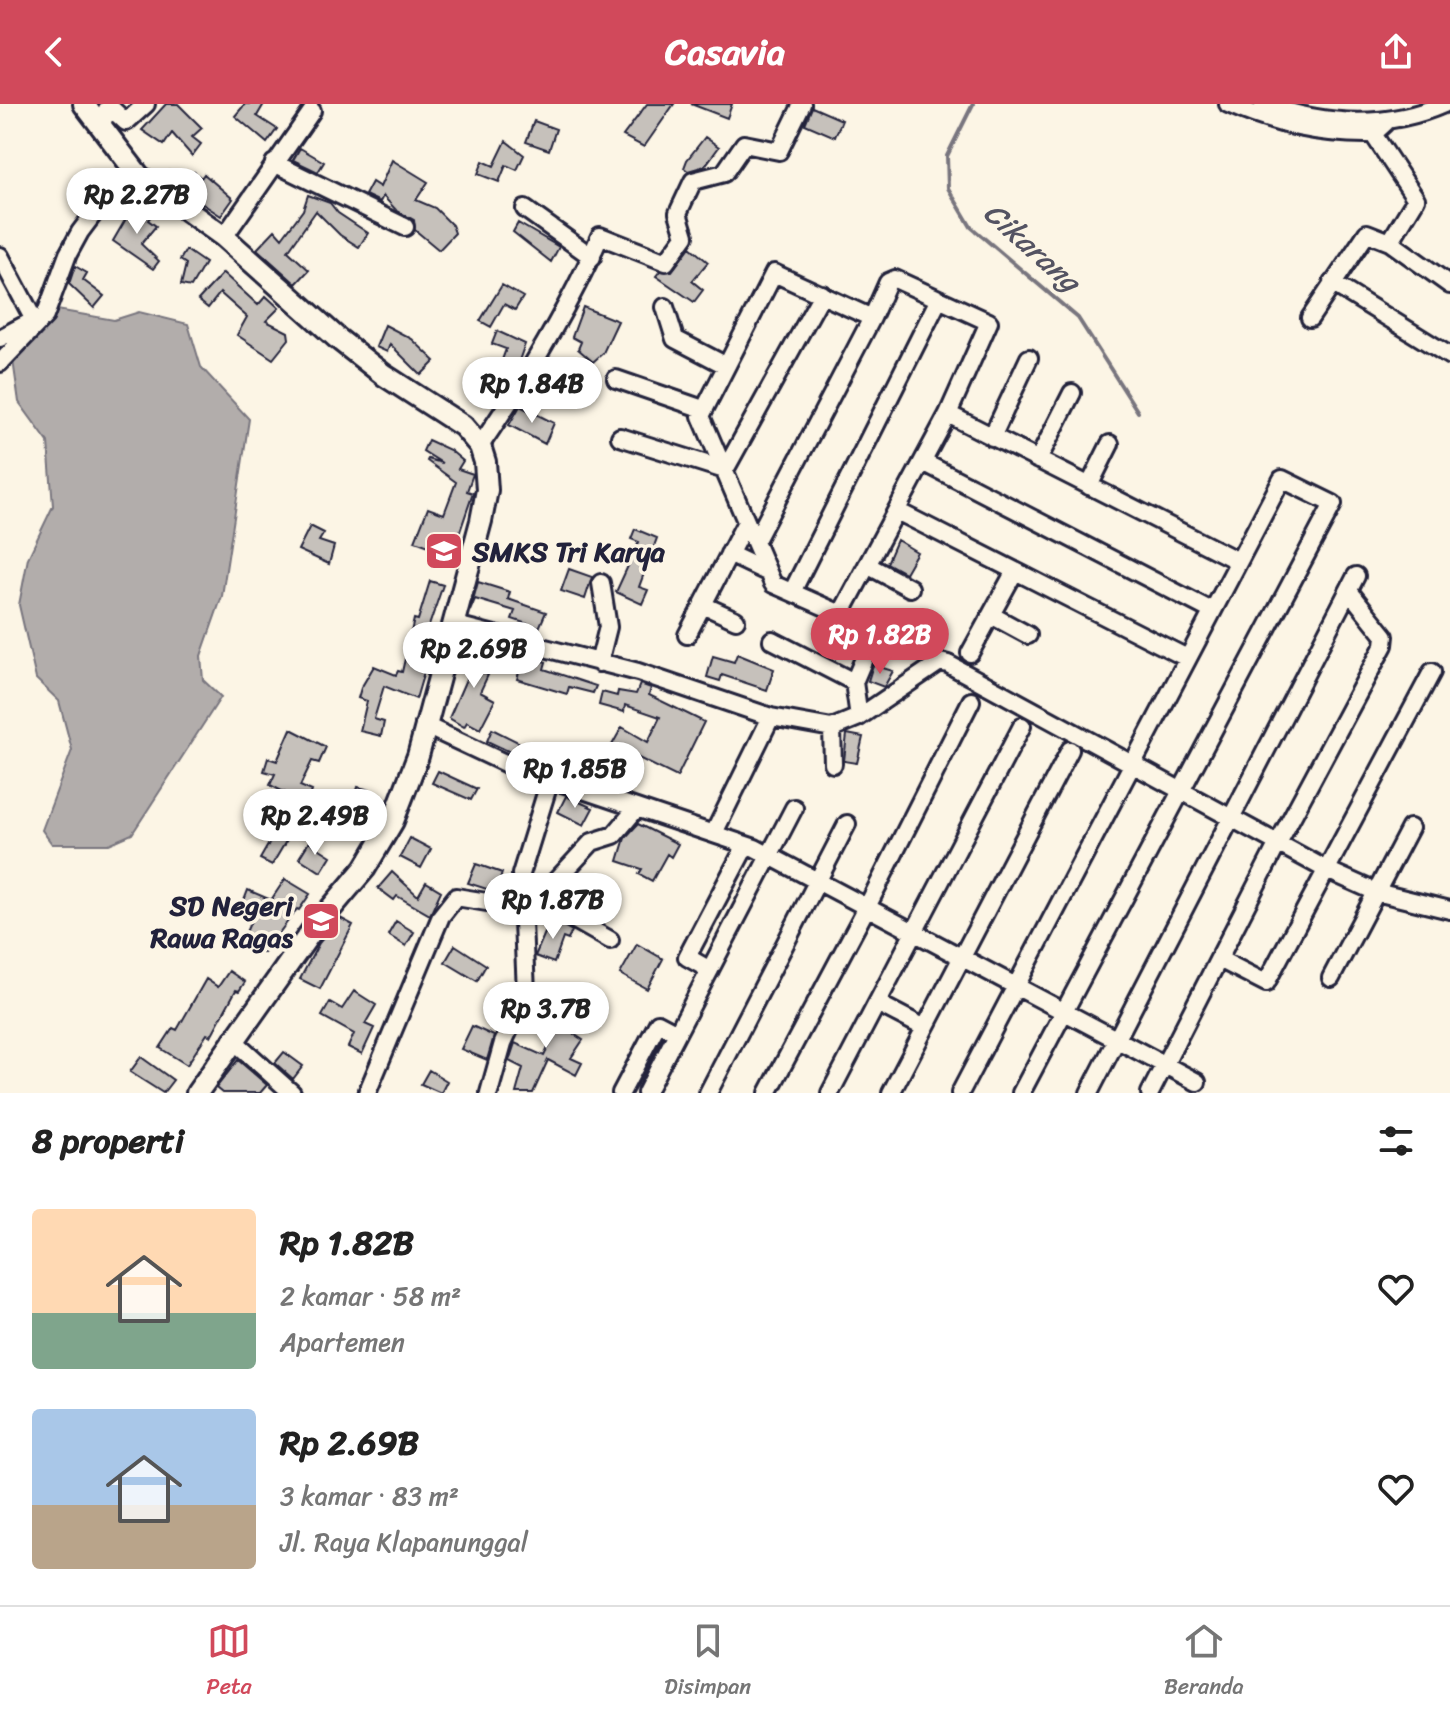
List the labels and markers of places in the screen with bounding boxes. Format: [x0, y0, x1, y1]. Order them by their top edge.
pin: Rp 2.27B [54, 168, 220, 236]
pin: Rp 1.84B [449, 357, 615, 425]
place label: SMKS Tri Karya [471, 527, 666, 576]
school or university icon: SMKS Tri Karya [423, 530, 465, 572]
pin: Rp 1.82B [797, 608, 963, 676]
pin: Rp 2.69B [391, 622, 557, 690]
pin: Rp 1.85B [492, 742, 658, 810]
pin: Rp 2.49B [232, 789, 398, 857]
pin: Rp 1.87B [470, 873, 636, 941]
place label: SD Negeri Rawa Ragas [150, 881, 294, 962]
school or university icon: SD Negeri Rawa Ragas [300, 900, 342, 942]
pin: Rp 3.7B [472, 982, 620, 1050]

